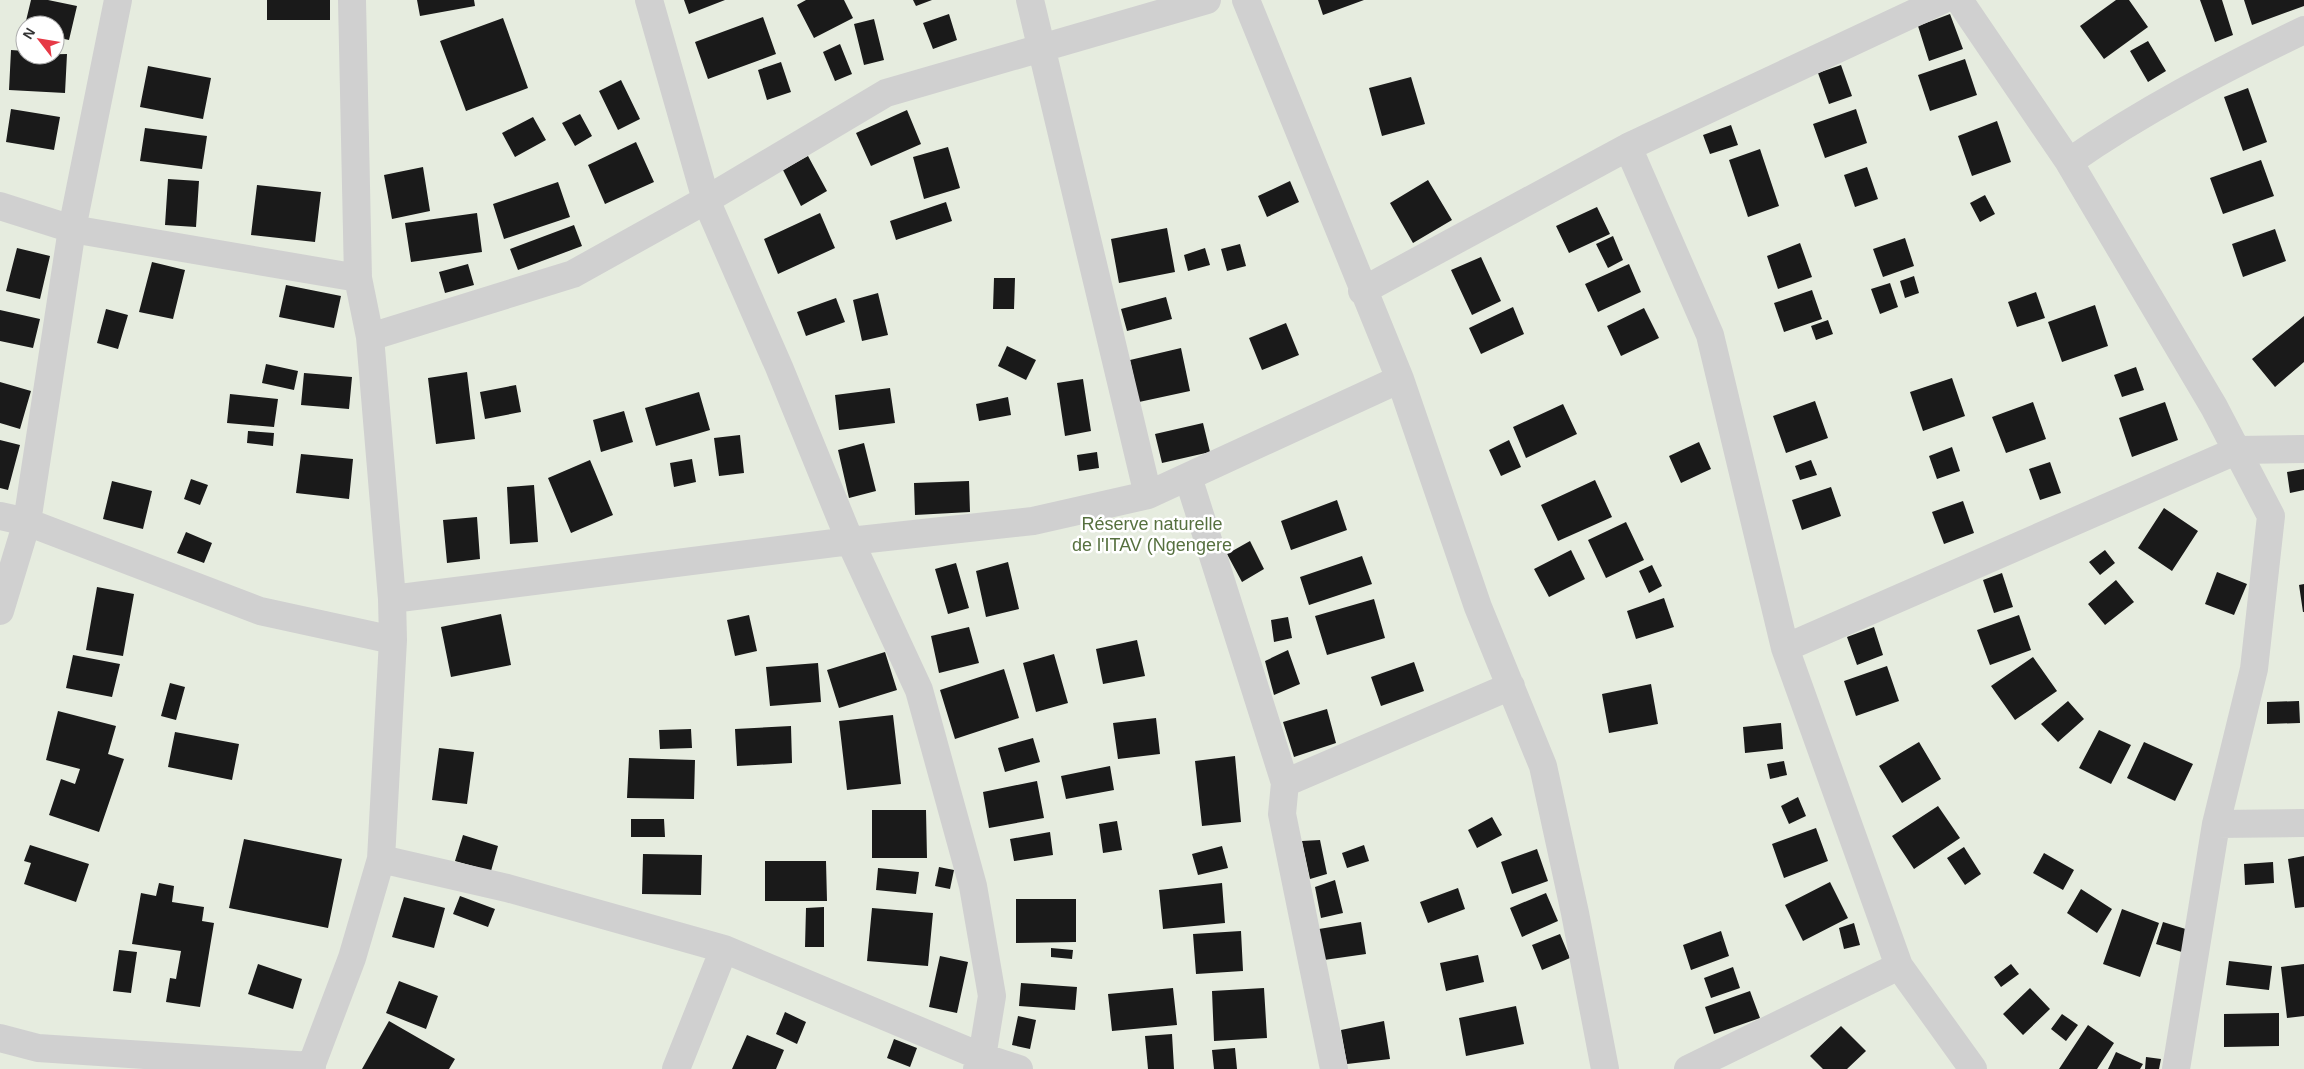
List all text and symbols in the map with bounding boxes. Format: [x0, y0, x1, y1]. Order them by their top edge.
north arrow [15, 15, 65, 65]
text: N [19, 25, 38, 42]
park label: Réserve naturelle de l'ITAV (Ngengere [1072, 514, 1232, 555]

